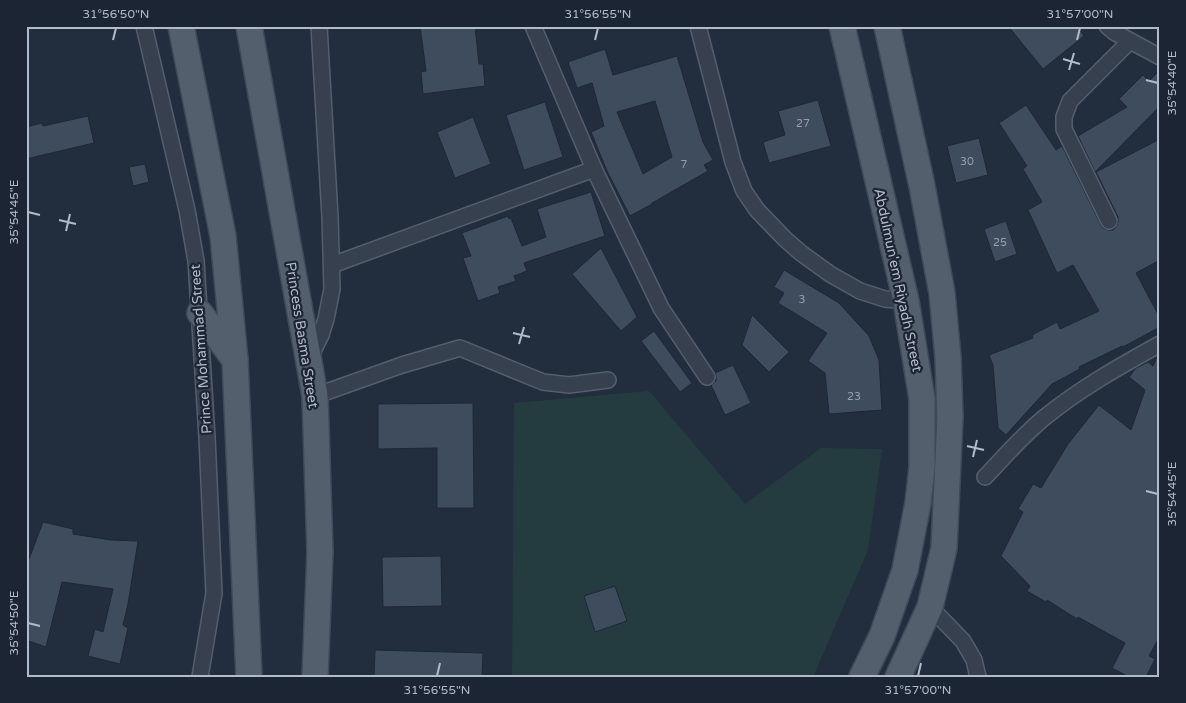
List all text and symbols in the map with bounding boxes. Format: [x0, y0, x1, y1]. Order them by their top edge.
text: 31°56'50"N [83, 7, 150, 21]
text: 31°56'55"N [565, 7, 632, 21]
text: 31°57'00"N [1047, 7, 1114, 21]
text: 35°54'40"E [1165, 50, 1179, 115]
house number: 27 [796, 117, 810, 130]
house number: 30 [960, 155, 974, 168]
house number: 7 [681, 158, 688, 171]
text: 35°54'45"E [7, 179, 21, 244]
street label: Abdulmun'em Riyadh Street [870, 187, 926, 374]
house number: 25 [993, 236, 1007, 249]
street label: Princess Basma Street [282, 261, 322, 410]
street label: Prince Mohammad Street [187, 263, 215, 434]
house number: 3 [799, 293, 806, 306]
house number: 23 [847, 390, 861, 403]
text: 35°54'45"E [1165, 461, 1179, 526]
text: 35°54'50"E [7, 590, 21, 655]
text: 31°56'55"N [404, 683, 471, 697]
text: 31°57'00"N [885, 683, 952, 697]

